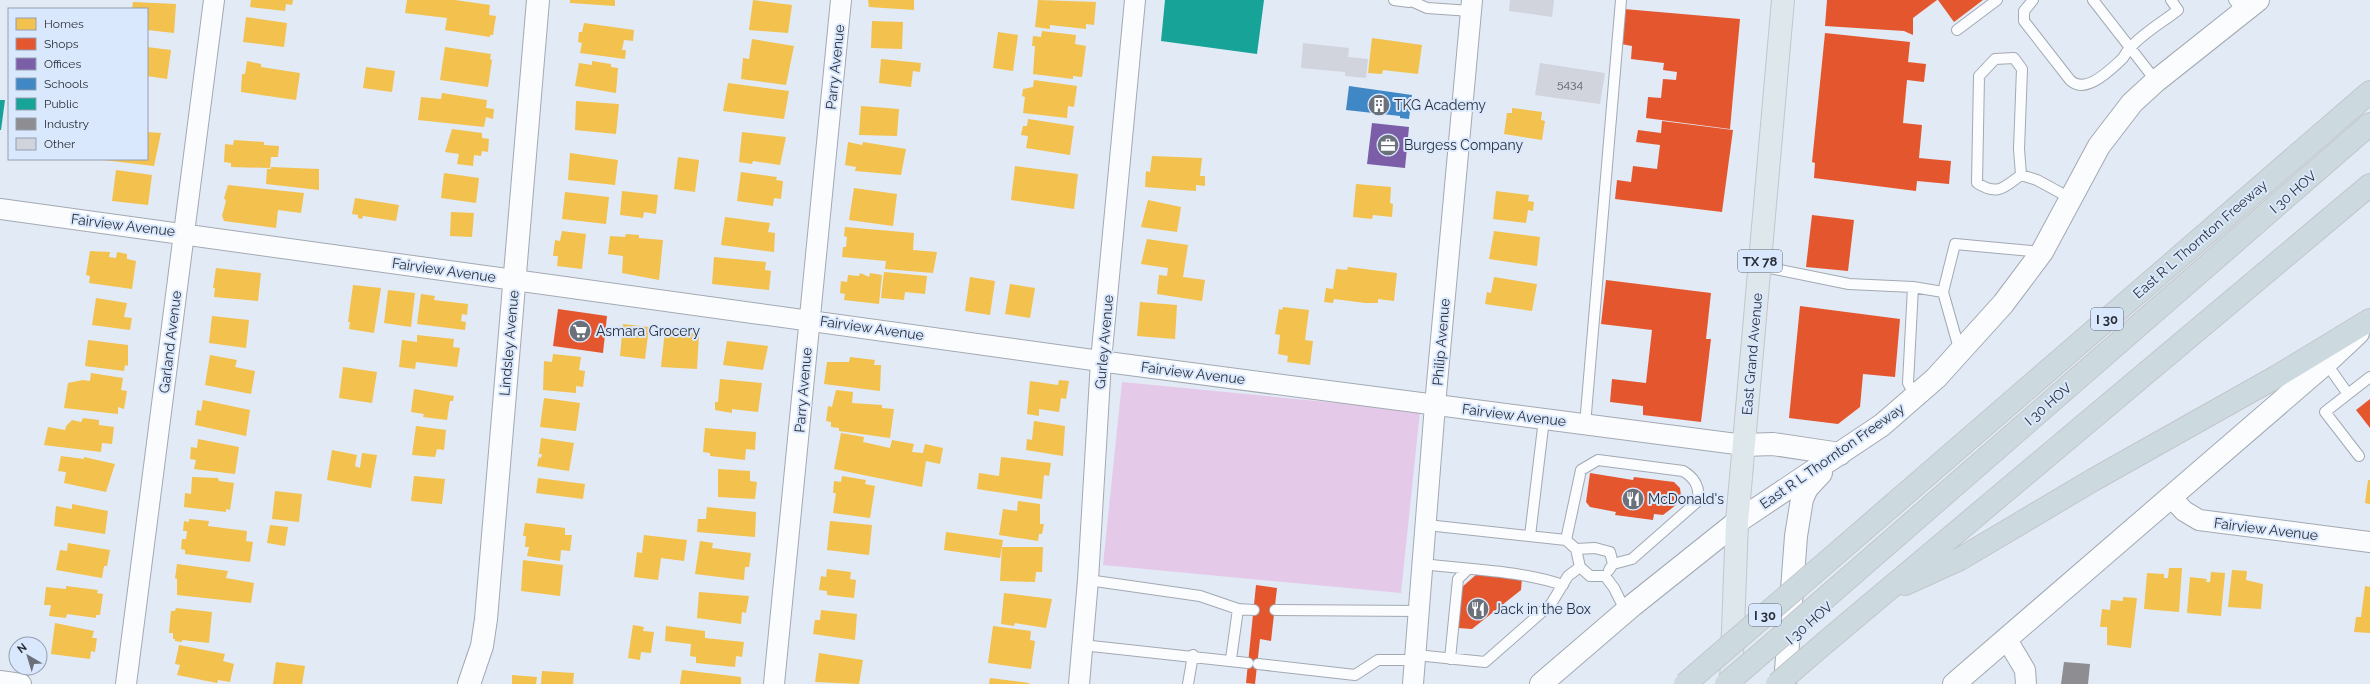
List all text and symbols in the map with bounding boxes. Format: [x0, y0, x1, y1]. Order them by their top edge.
legend [8, 8, 148, 160]
text: Homes [44, 17, 84, 31]
street label: Parry Avenue [823, 24, 847, 110]
text: Shops [44, 37, 79, 51]
text: Offices [44, 57, 81, 71]
text: Schools [44, 77, 88, 91]
house number: 5434 [1557, 77, 1583, 91]
building icon: TKG Academy [1366, 92, 1392, 118]
text: Public [44, 97, 79, 111]
place label: TKG Academy [1394, 97, 1486, 113]
text: Industry [44, 117, 90, 131]
office icon: Burgess Company [1375, 132, 1401, 158]
text: Other [44, 137, 76, 151]
place label: Burgess Company [1404, 137, 1523, 153]
street label: I 30 HOV [2266, 167, 2320, 217]
street label: East R L Thornton Freeway [2130, 176, 2271, 302]
street label: Fairview Avenue [70, 211, 176, 239]
road number: TX 78 [1738, 250, 1782, 272]
street label: Fairview Avenue [391, 255, 497, 285]
street label: Lindsley Avenue [496, 289, 522, 397]
street label: Garland Avenue [156, 290, 184, 394]
street label: East Grand Avenue [1739, 292, 1765, 416]
street label: Gurley Avenue [1092, 294, 1116, 390]
street label: Philip Avenue [1429, 298, 1453, 386]
road number: I 30 [2091, 308, 2123, 330]
street label: Fairview Avenue [819, 313, 925, 343]
supermarket icon: Asmara Grocery [567, 318, 593, 344]
place label: Asmara Grocery [596, 323, 700, 339]
street label: Parry Avenue [791, 347, 815, 433]
street label: Fairview Avenue [1140, 359, 1246, 387]
street label: I 30 HOV [2021, 379, 2075, 429]
street label: East R L Thornton Freeway [1757, 400, 1907, 512]
street label: Fairview Avenue [1461, 401, 1567, 429]
restaurant icon: McDonald's [1620, 486, 1646, 512]
place label: McDonald's [1648, 491, 1724, 507]
street label: Fairview Avenue [2213, 515, 2319, 543]
restaurant icon: Jack in the Box [1465, 596, 1491, 622]
street label: I 30 HOV [1782, 598, 1836, 648]
place label: Jack in the Box [1494, 601, 1591, 617]
road number: I 30 [1749, 604, 1781, 626]
north arrow [8, 636, 48, 676]
text: N [15, 641, 29, 656]

